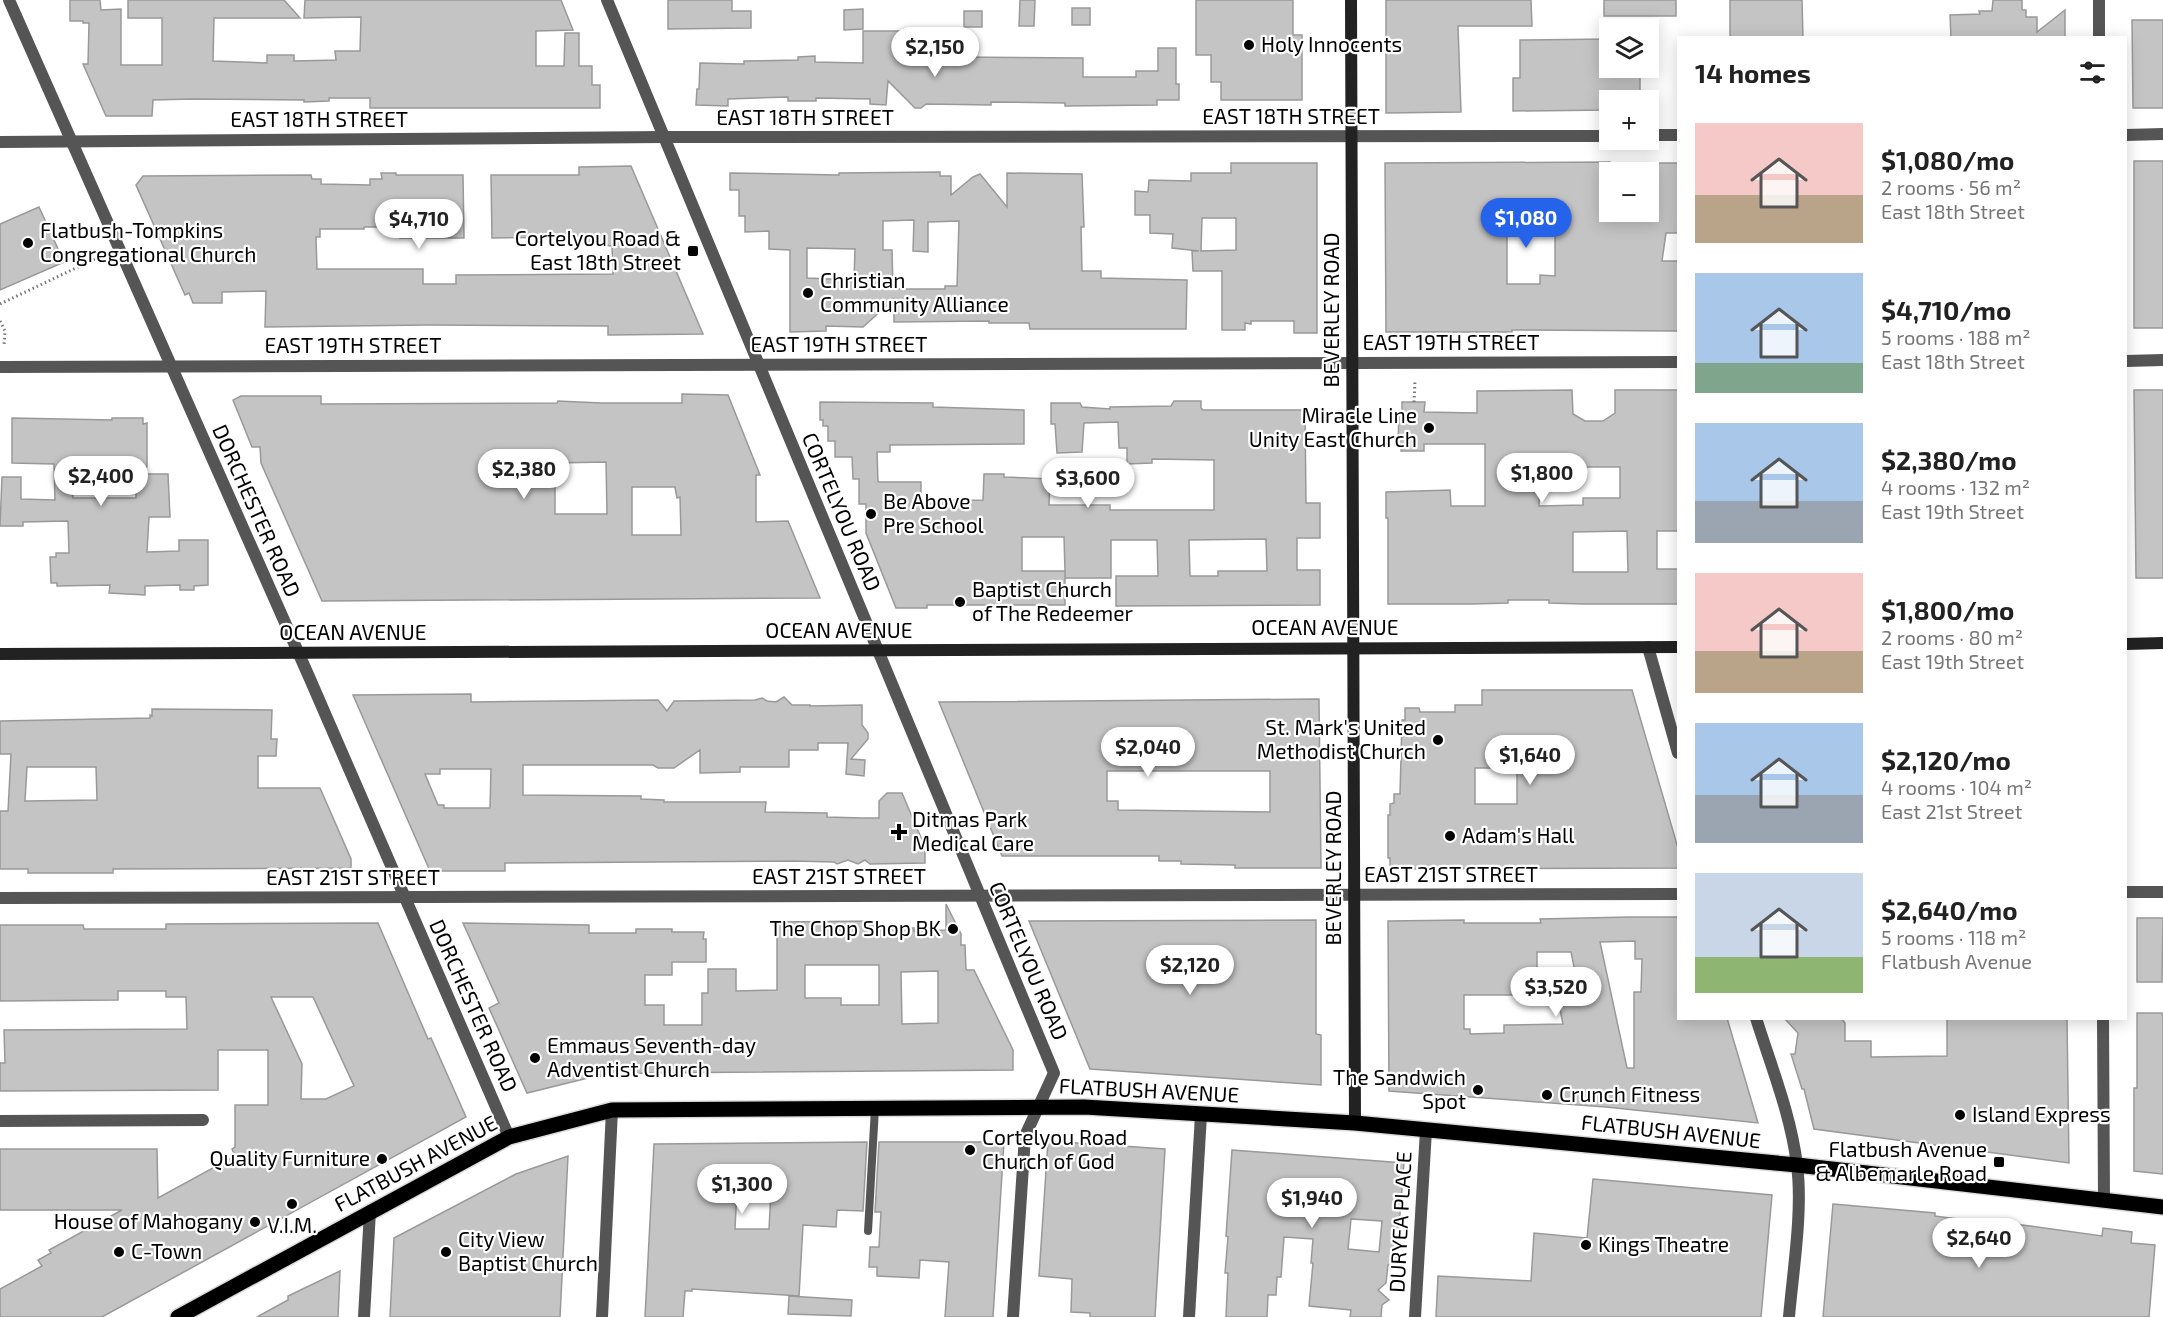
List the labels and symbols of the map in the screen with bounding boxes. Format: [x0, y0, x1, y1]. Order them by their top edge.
pin: $2,150 [886, 27, 984, 78]
place label: Holy Innocents [1261, 31, 1402, 56]
marker: Holy Innocents [1242, 38, 1256, 52]
street label: EAST 18TH STREET [1202, 103, 1380, 128]
street label: EAST 18TH STREET [716, 104, 894, 129]
street label: EAST 18TH STREET [230, 106, 408, 131]
pin: $1,080 [1477, 198, 1575, 249]
pin: $4,710 [370, 199, 468, 250]
place label: Flatbush-Tompkins Congregational Church [40, 217, 256, 266]
place label: Cortelyou Road & East 18th Street [515, 225, 681, 274]
street label: BEVERLEY ROAD [1318, 233, 1343, 387]
marker: Flatbush-Tompkins Congregational Church [21, 236, 35, 250]
marker: Cortelyou Road & East 18th Street [686, 244, 700, 258]
place label: Christian Community Alliance [820, 267, 1009, 316]
marker: Christian Community Alliance [801, 286, 815, 300]
street label: EAST 19TH STREET [1363, 329, 1539, 354]
street label: EAST 19TH STREET [751, 331, 927, 356]
street label: EAST 19TH STREET [265, 332, 441, 357]
place label: Miracle Line Unity East Church [1249, 402, 1417, 451]
street label: DORCHESTER ROAD [208, 420, 307, 600]
marker: Miracle Line Unity East Church [1422, 421, 1436, 435]
street label: CORTELYOU ROAD [798, 428, 887, 594]
pin: $2,380 [475, 449, 573, 500]
pin: $1,800 [1493, 453, 1591, 504]
pin: $2,400 [52, 456, 150, 507]
pin: $3,600 [1039, 458, 1137, 509]
place label: Be Above Pre School [883, 488, 985, 537]
marker: Be Above Pre School [864, 507, 878, 521]
place label: Baptist Church of The Redeemer [972, 576, 1133, 625]
marker: Baptist Church of The Redeemer [953, 595, 967, 609]
street label: OCEAN AVENUE [1251, 614, 1399, 639]
street label: OCEAN AVENUE [765, 617, 913, 642]
street label: OCEAN AVENUE [279, 619, 427, 644]
place label: St. Mark's United Methodist Church [1257, 714, 1426, 763]
pin: $2,040 [1099, 727, 1197, 778]
marker: St. Mark's United Methodist Church [1431, 733, 1445, 747]
pin: $1,640 [1481, 735, 1579, 786]
street label: BEVERLEY ROAD [1320, 791, 1345, 945]
place label: Ditmas Park Medical Care [912, 806, 1034, 855]
place label: Adam's Hall [1462, 822, 1575, 847]
marker: Ditmas Park Medical Care [890, 823, 908, 841]
marker: Adam's Hall [1443, 829, 1457, 843]
street label: EAST 21ST STREET [1364, 861, 1538, 886]
street label: EAST 21ST STREET [752, 863, 926, 888]
street label: EAST 21ST STREET [266, 864, 440, 889]
street label: CORTELYOU ROAD [985, 877, 1074, 1043]
street label: DORCHESTER ROAD [425, 915, 524, 1095]
place label: The Chop Shop BK [769, 915, 942, 940]
marker: The Chop Shop BK [946, 922, 960, 936]
pin: $2,120 [1141, 945, 1239, 996]
pin: $3,520 [1507, 967, 1605, 1018]
place label: Emmaus Seventh-day Adventist Church [547, 1032, 756, 1081]
marker: Emmaus Seventh-day Adventist Church [528, 1051, 542, 1065]
place label: The Sandwich Spot [1333, 1064, 1466, 1113]
street label: FLATBUSH AVENUE [1058, 1072, 1240, 1107]
place label: Crunch Fitness [1559, 1081, 1700, 1106]
marker: The Sandwich Spot [1471, 1083, 1485, 1097]
marker: Crunch Fitness [1540, 1088, 1554, 1102]
place label: Island Express [1972, 1101, 2111, 1126]
marker: Island Express [1953, 1108, 1967, 1122]
street label: FLATBUSH AVENUE [330, 1109, 501, 1216]
street label: FLATBUSH AVENUE [1580, 1109, 1762, 1152]
place label: Cortelyou Road Church of God [982, 1124, 1127, 1173]
place label: Flatbush Avenue & Albemarle Road [1815, 1136, 1987, 1185]
marker: Cortelyou Road Church of God [963, 1143, 977, 1157]
place label: Quality Furniture [209, 1145, 370, 1171]
street label: DURYEA PLACE [1383, 1151, 1416, 1293]
marker: Quality Furniture [375, 1152, 389, 1166]
marker: Flatbush Avenue & Albemarle Road [1992, 1155, 2006, 1169]
pin: $1,300 [693, 1164, 791, 1215]
pin: $1,940 [1263, 1178, 1361, 1229]
marker: V.I.M. [285, 1197, 299, 1211]
place label: House of Mahogany [54, 1208, 243, 1233]
place label: V.I.M. [267, 1212, 317, 1237]
marker: House of Mahogany [248, 1215, 262, 1229]
pin: $2,640 [1930, 1218, 2028, 1269]
place label: City View Baptist Church [458, 1226, 598, 1275]
place label: Kings Theatre [1598, 1231, 1729, 1256]
place label: C-Town [131, 1238, 202, 1263]
marker: Kings Theatre [1579, 1238, 1593, 1252]
marker: C-Town [112, 1245, 126, 1259]
marker: City View Baptist Church [439, 1245, 453, 1259]

